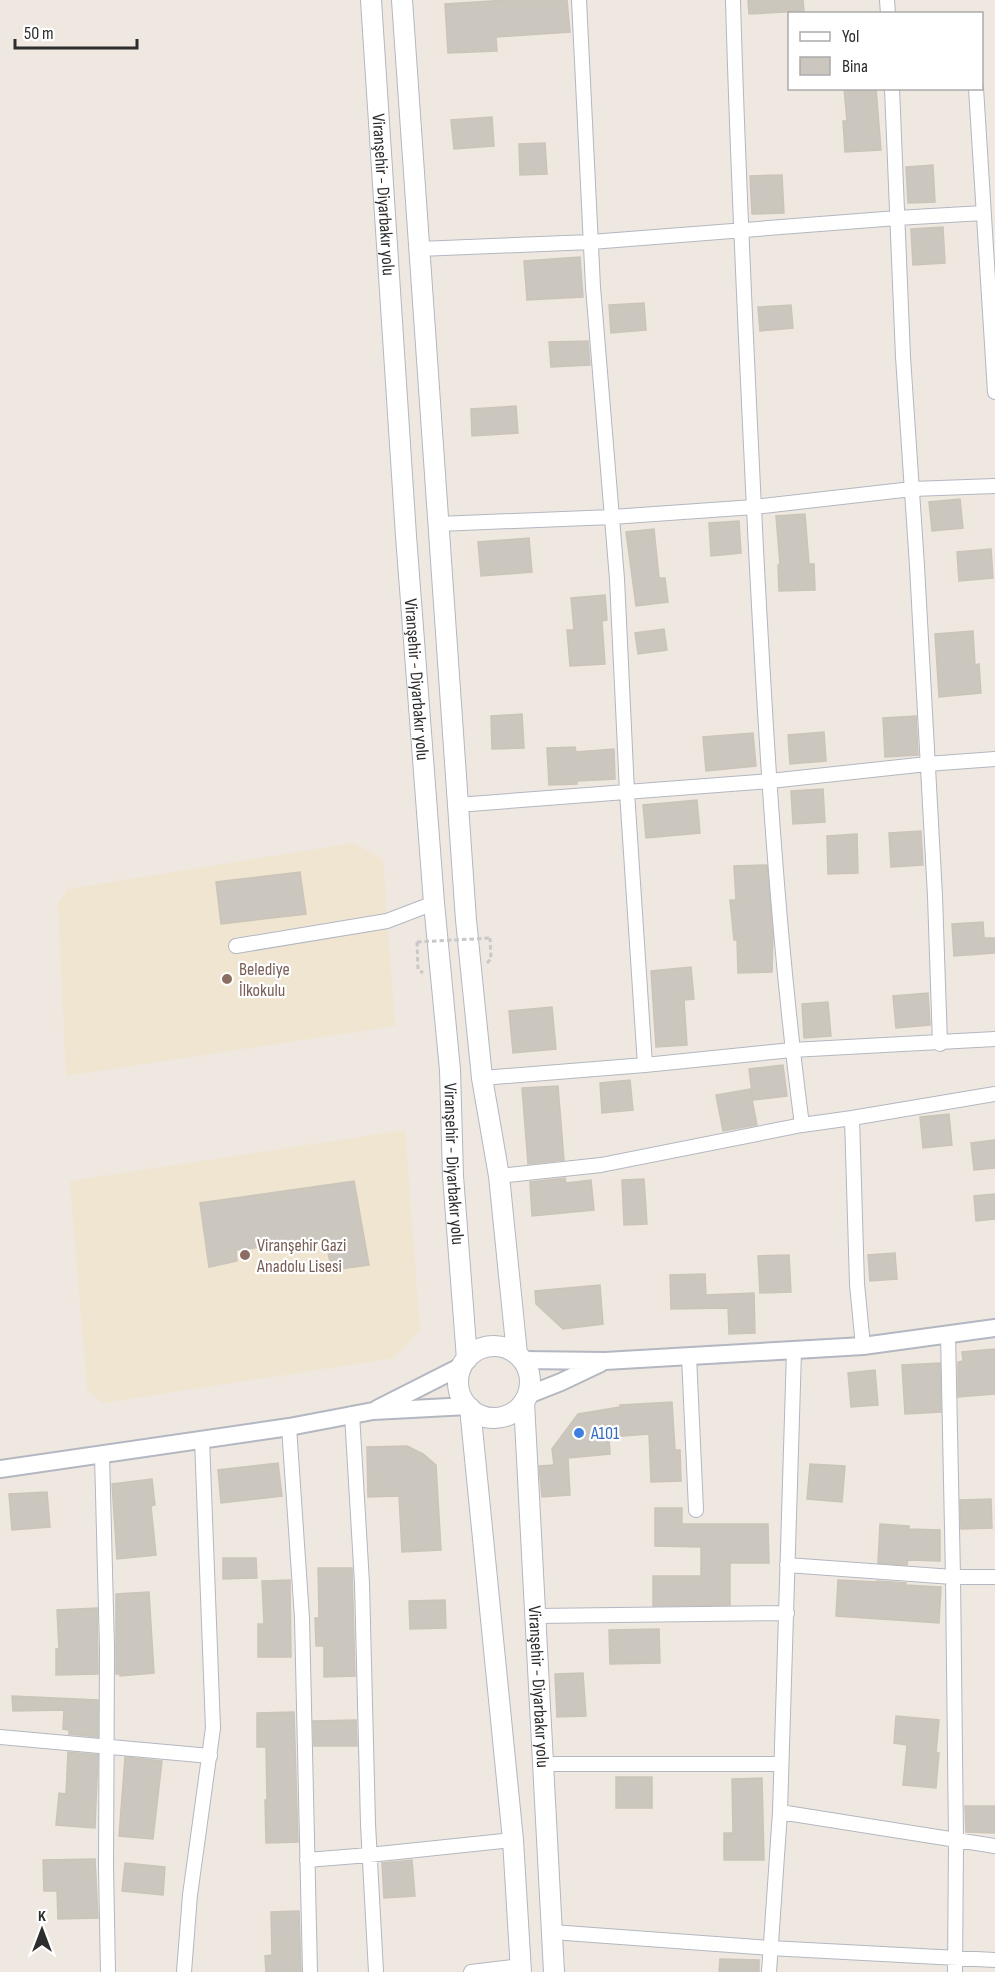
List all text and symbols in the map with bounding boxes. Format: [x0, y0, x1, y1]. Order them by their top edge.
scale bar [15, 12, 136, 50]
legend [788, 12, 983, 90]
text: 50 m [24, 23, 54, 44]
text: Yol [842, 26, 859, 47]
text: Bina [842, 56, 868, 77]
street label: Viranşehir - Diyarbakır yolu [367, 113, 399, 276]
street label: Viranşehir - Diyarbakır yolu [400, 598, 433, 761]
place label: Belediye İlkokulu [239, 959, 290, 1001]
marker: Belediye İlkokulu [220, 972, 234, 986]
street label: Viranşehir - Diyarbakır yolu [439, 1083, 468, 1246]
place label: Viranşehir Gazi Anadolu Lisesi [256, 1235, 346, 1277]
marker: Viranşehir Gazi Anadolu Lisesi [238, 1248, 252, 1262]
place label: A101 [590, 1423, 620, 1444]
marker: A101 [572, 1426, 586, 1440]
street label: Viranşehir - Diyarbakır yolu [524, 1605, 553, 1768]
north arrow [12, 1900, 72, 1960]
text: K [38, 1907, 46, 1926]

